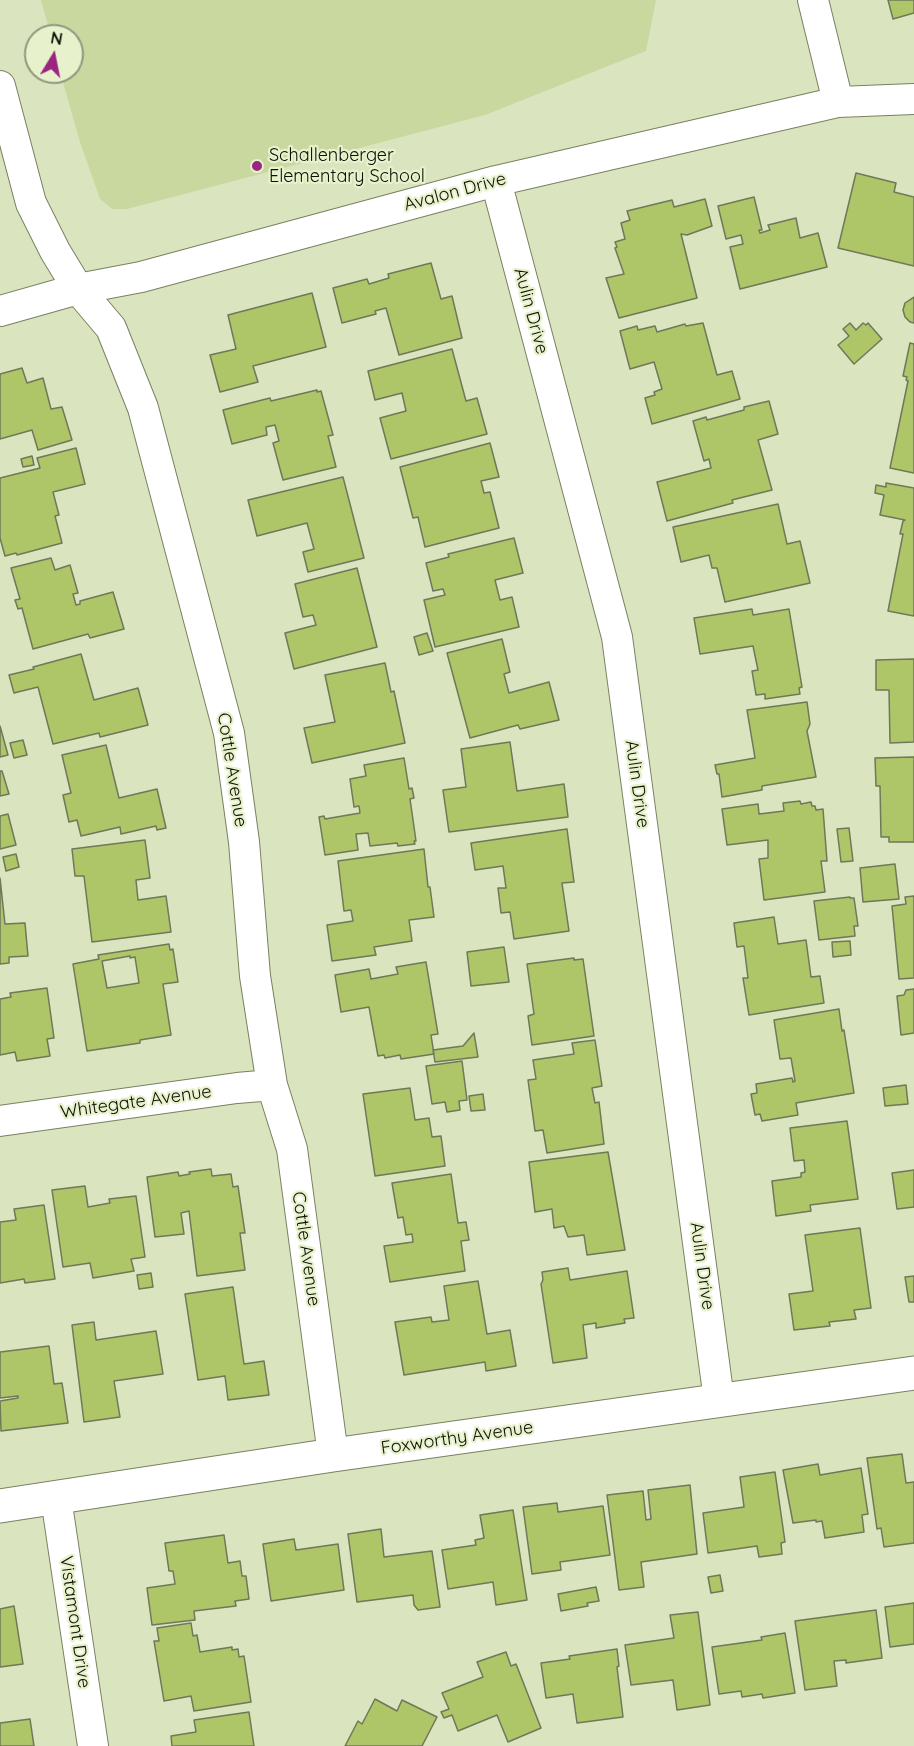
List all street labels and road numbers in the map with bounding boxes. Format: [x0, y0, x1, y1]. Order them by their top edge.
street label: Avalon Drive [401, 168, 509, 216]
street label: Aulin Drive [509, 266, 553, 356]
street label: Cottle Avenue [212, 711, 252, 829]
street label: Aulin Drive [620, 739, 654, 829]
street label: Whitegate Avenue [59, 1081, 213, 1123]
street label: Cottle Avenue [287, 1190, 325, 1308]
street label: Aulin Drive [685, 1221, 719, 1311]
street label: Foxworthy Avenue [379, 1417, 535, 1459]
street label: Vistamont Drive [55, 1554, 95, 1690]

